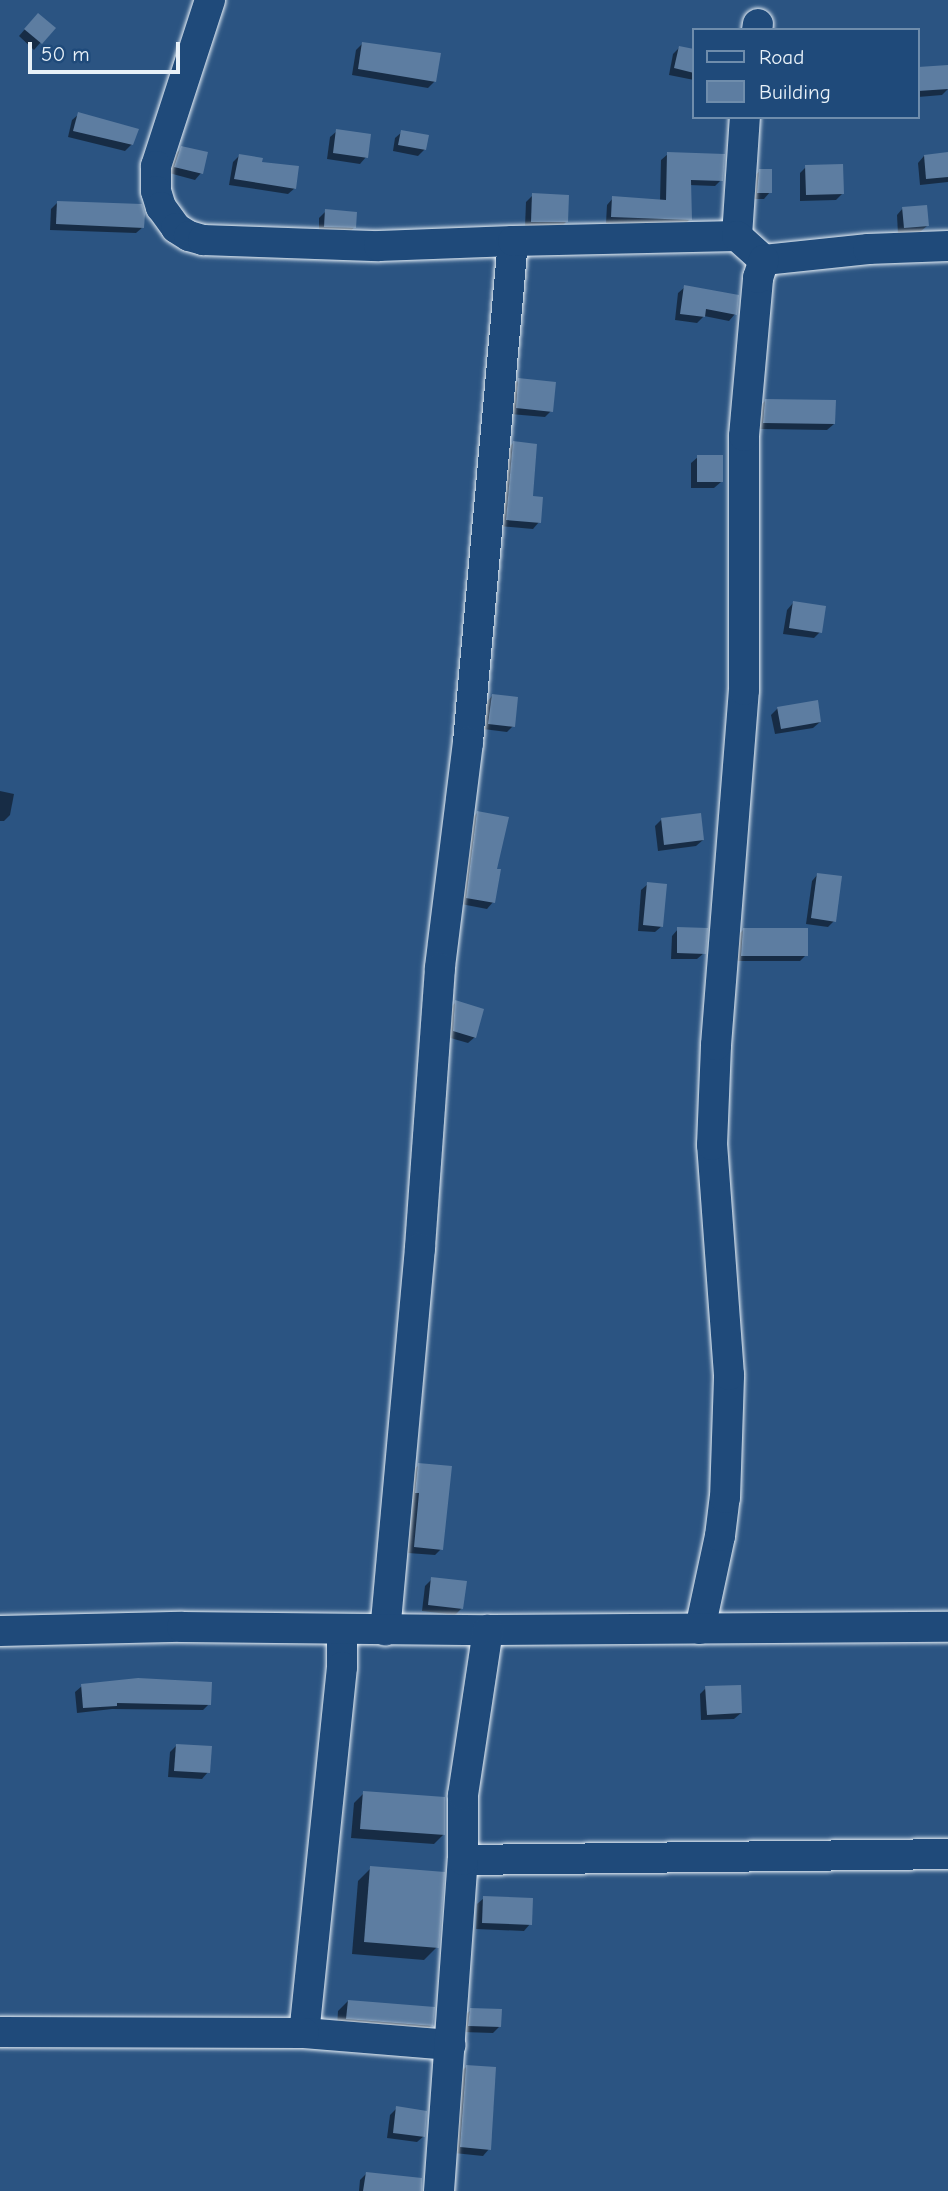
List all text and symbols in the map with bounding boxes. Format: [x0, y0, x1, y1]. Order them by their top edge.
scale bar [32, 28, 184, 72]
legend [692, 28, 920, 119]
text: 50 m [41, 42, 90, 66]
text: Road [759, 45, 804, 69]
text: Building [759, 80, 831, 104]

